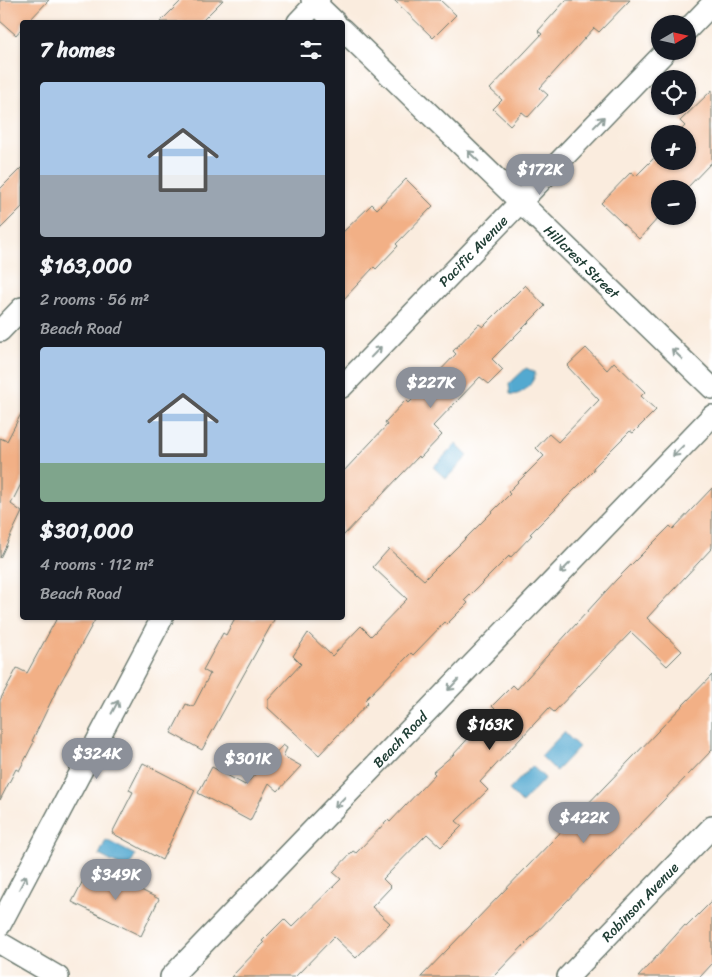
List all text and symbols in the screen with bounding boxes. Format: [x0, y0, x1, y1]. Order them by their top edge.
north arrow [651, 15, 696, 60]
map controls [651, 15, 696, 225]
text: 7 homes [40, 31, 115, 69]
icon: filters [297, 36, 325, 64]
button: locate [651, 70, 696, 115]
icon: home [138, 115, 228, 205]
one-way arrow [593, 115, 605, 128]
button: + [651, 125, 696, 170]
one-way arrow [467, 150, 479, 162]
pin: $172K [505, 154, 575, 196]
text: $172K [517, 155, 563, 184]
button: − [651, 180, 696, 225]
street label: Pacific Avenue [432, 209, 514, 293]
street label: Hillcrest Street [538, 218, 627, 306]
text: $163,000 [40, 247, 132, 285]
text: 2 rooms · 56 m² [40, 285, 149, 314]
text: Beach Road [40, 314, 121, 343]
one-way arrow [370, 346, 383, 358]
one-way arrow [671, 348, 683, 360]
pin: $227K [396, 366, 466, 409]
text: $227K [407, 368, 455, 397]
icon: home [138, 380, 228, 470]
one-way arrow [672, 445, 684, 457]
text: $301,000 [40, 512, 133, 550]
text: 4 rooms · 112 m² [40, 550, 154, 579]
one-way arrow [559, 562, 571, 574]
text: Beach Road [40, 579, 121, 608]
one-way arrow [447, 679, 459, 691]
one-way arrow [111, 700, 120, 715]
street label: Beach Road [366, 704, 435, 774]
pin: $163K [455, 708, 525, 751]
text: $163K [467, 710, 513, 739]
pin: $324K [62, 738, 132, 780]
text: $324K [73, 739, 121, 768]
pin: $301K [213, 742, 283, 785]
text: $301K [225, 744, 271, 773]
one-way arrow [334, 796, 346, 808]
pin: $422K [549, 802, 619, 844]
text: $422K [560, 803, 608, 832]
street label: Robinson Avenue [595, 856, 685, 948]
pin: $349K [81, 858, 151, 901]
text: $349K [91, 860, 141, 889]
one-way arrow [18, 874, 28, 889]

